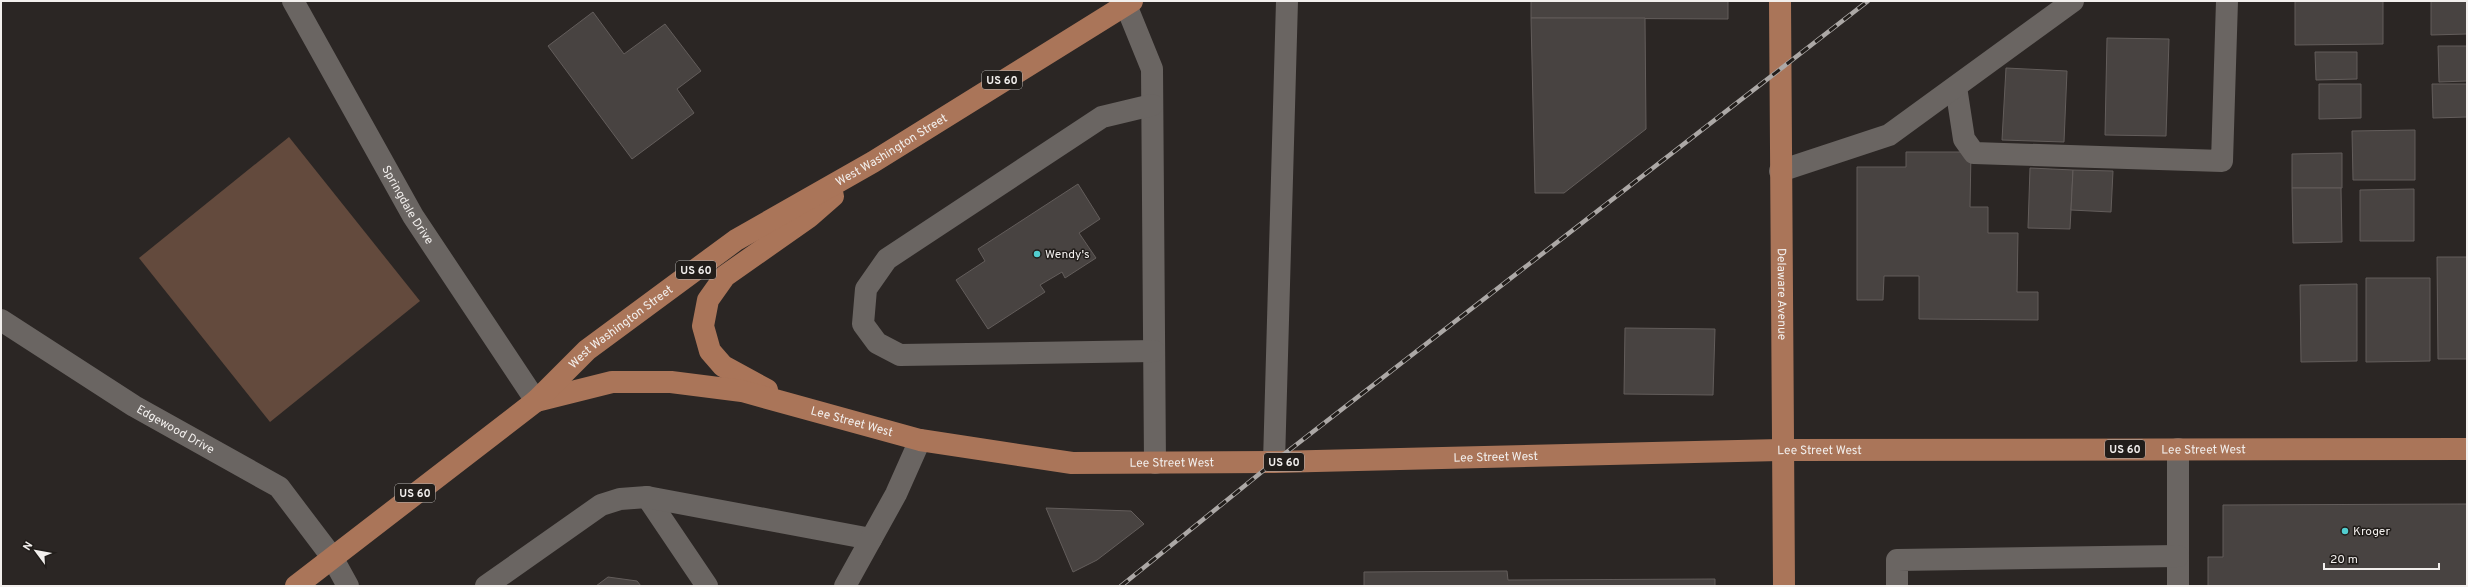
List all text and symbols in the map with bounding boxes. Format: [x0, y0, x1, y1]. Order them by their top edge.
road number: US 60 [982, 71, 1022, 89]
street label: West Washington Street [833, 111, 951, 191]
street label: Springdale Drive [377, 163, 437, 248]
place label: Wendy's [1045, 247, 1090, 263]
street label: Delaware Avenue [1773, 248, 1789, 340]
marker: Wendy's [1032, 249, 1042, 259]
road number: US 60 [676, 261, 716, 279]
street label: West Washington Street [566, 282, 677, 373]
street label: Edgewood Drive [133, 402, 217, 458]
street label: Lee Street West [809, 403, 895, 441]
road number: US 60 [2105, 440, 2145, 458]
street label: Lee Street West [2161, 442, 2246, 458]
street label: Lee Street West [1777, 443, 1862, 459]
street label: Lee Street West [1453, 449, 1538, 467]
road number: US 60 [1264, 453, 1304, 471]
street label: Lee Street West [1129, 455, 1214, 472]
road number: US 60 [395, 484, 435, 502]
place label: Kroger [2353, 524, 2390, 540]
marker: Kroger [2340, 526, 2350, 536]
north arrow [16, 531, 56, 571]
text: N [20, 539, 36, 553]
scale bar [2324, 545, 2439, 571]
text: 20 m [2330, 552, 2358, 568]

